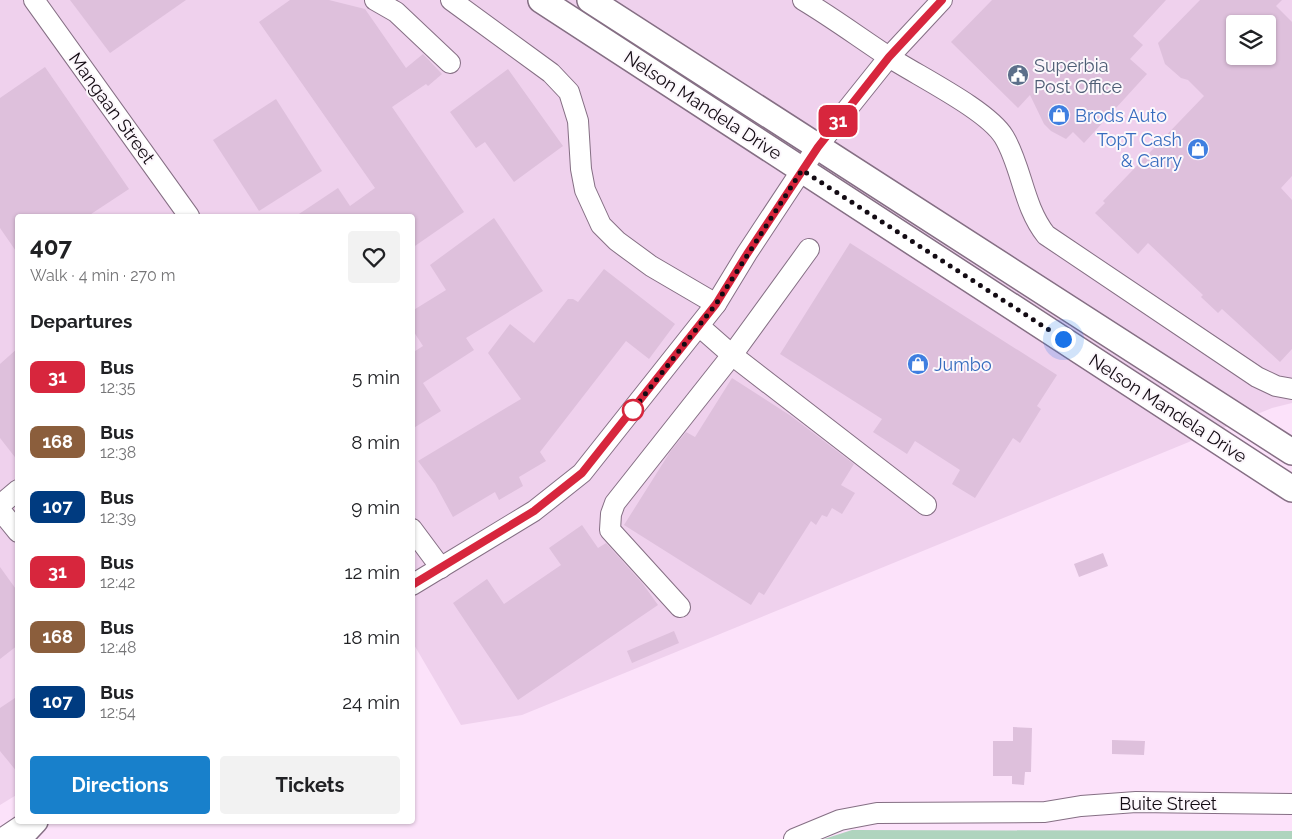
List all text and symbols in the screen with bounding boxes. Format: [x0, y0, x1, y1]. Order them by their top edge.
map controls [1226, 15, 1276, 65]
button: layers [1226, 15, 1276, 65]
street label: Nelson Mandela Drive [620, 46, 786, 164]
street label: Mangaan Street [65, 49, 159, 167]
place label: Superbia Post Office [1034, 55, 1123, 97]
public building icon: Superbia Post Office [1006, 63, 1030, 87]
shop icon: Brods Auto [1047, 103, 1071, 127]
line badge: 31 [816, 105, 860, 137]
place label: Brods Auto [1075, 105, 1167, 126]
text: 31 [829, 110, 847, 131]
place label: TopT Cash & Carry [1097, 129, 1182, 171]
shop icon: TopT Cash & Carry [1186, 137, 1210, 161]
button: heart [348, 231, 400, 283]
text: 407 [30, 232, 72, 261]
text: Walk · 4 min · 270 m [30, 266, 176, 285]
text: Departures [30, 310, 132, 332]
your location [1051, 327, 1076, 352]
street label: Nelson Mandela Drive [1085, 349, 1251, 467]
shop icon: Jumbo [906, 352, 930, 376]
place label: Jumbo [934, 354, 992, 375]
text: Bus [100, 356, 134, 378]
text: 31 [48, 366, 67, 387]
text: 5 min [352, 366, 400, 388]
text: 12:35 [100, 378, 135, 397]
unlabelled marker [622, 399, 644, 421]
text: Bus [100, 421, 134, 443]
text: 168 [42, 431, 73, 452]
text: 8 min [351, 431, 400, 453]
text: 12:38 [100, 443, 136, 462]
text: Bus [100, 486, 134, 508]
text: 107 [42, 496, 73, 517]
text: 9 min [351, 496, 400, 518]
text: 12:39 [100, 508, 136, 527]
text: Bus [100, 551, 134, 573]
text: 31 [48, 561, 67, 582]
text: 12 min [344, 561, 400, 583]
text: 12:42 [100, 573, 135, 592]
text: Bus [100, 616, 134, 638]
text: 168 [42, 626, 73, 647]
text: 18 min [343, 626, 400, 648]
text: 12:48 [100, 638, 136, 657]
text: Bus [100, 681, 134, 703]
text: 107 [42, 691, 73, 712]
text: 24 min [342, 691, 400, 713]
text: 12:54 [100, 703, 136, 722]
button: Directions [30, 756, 210, 814]
button: Tickets [220, 756, 400, 814]
street label: Buite Street [1119, 793, 1217, 814]

